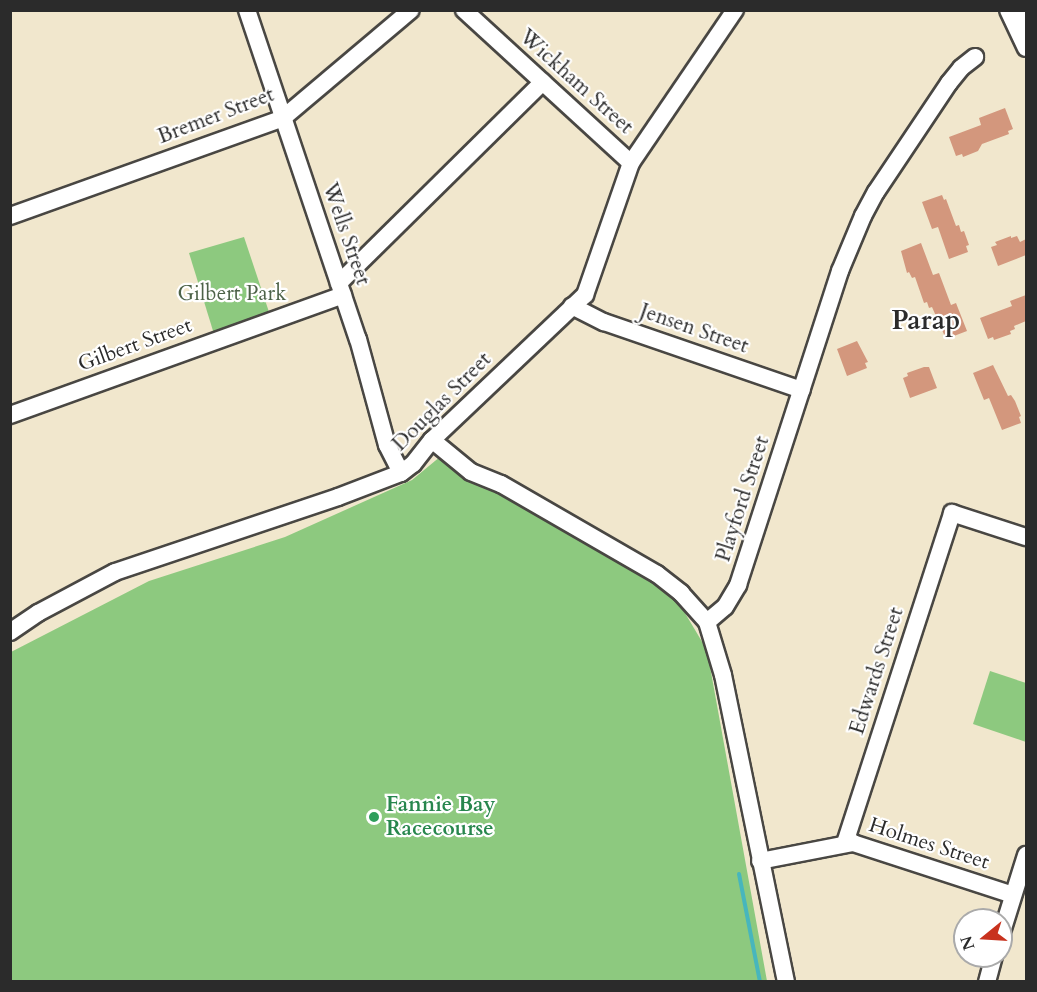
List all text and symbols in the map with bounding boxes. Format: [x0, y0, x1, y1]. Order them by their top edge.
street label: Wickham Street [514, 24, 638, 140]
street label: Bremer Street [154, 82, 278, 150]
street label: Wells Street [317, 180, 375, 288]
park label: Gilbert Park [178, 281, 286, 307]
street label: Jensen Street [636, 299, 752, 359]
district label: Parap [892, 305, 960, 337]
street label: Gilbert Street [75, 313, 195, 377]
street label: Douglas Street [387, 347, 497, 457]
street label: Playford Street [711, 433, 775, 565]
street label: Edwards Street [845, 604, 909, 738]
place label: Fannie Bay Racecourse [386, 792, 495, 842]
marker: Fannie Bay Racecourse [367, 810, 381, 824]
street label: Holmes Street [866, 813, 992, 875]
north arrow [953, 908, 1013, 968]
text: N [955, 933, 980, 953]

